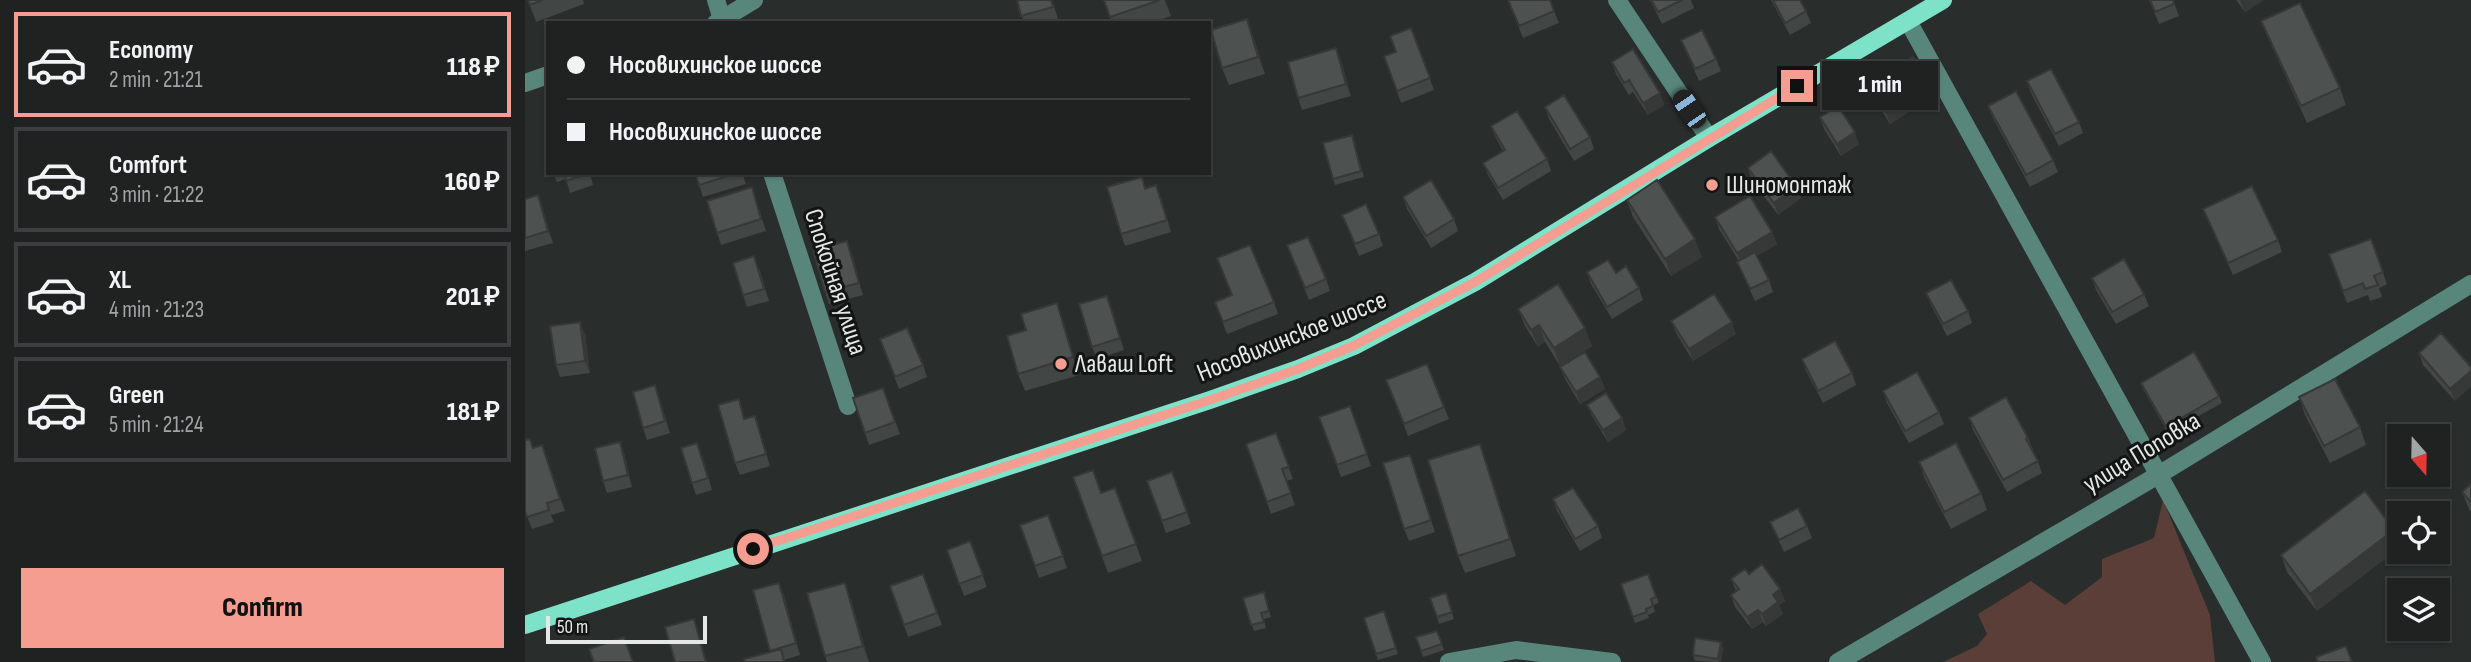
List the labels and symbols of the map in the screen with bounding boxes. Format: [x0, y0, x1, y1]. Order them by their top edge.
callout: 1 min [1821, 62, 1937, 110]
route end [1781, 70, 1813, 102]
car [1669, 86, 1710, 132]
place label: Шиномонтаж [1726, 170, 1851, 201]
marker: Шиномонтаж [1704, 177, 1720, 193]
street label: Спокойная улица [797, 205, 873, 359]
street label: Носовихинское шоссе [1193, 285, 1391, 389]
place label: Лаваш Loft [1074, 349, 1173, 380]
marker: Лаваш Loft [1053, 356, 1069, 372]
street label: улица Поповка [2078, 406, 2206, 500]
north arrow [2387, 424, 2450, 486]
route start [737, 533, 769, 565]
scale bar [546, 613, 707, 645]

